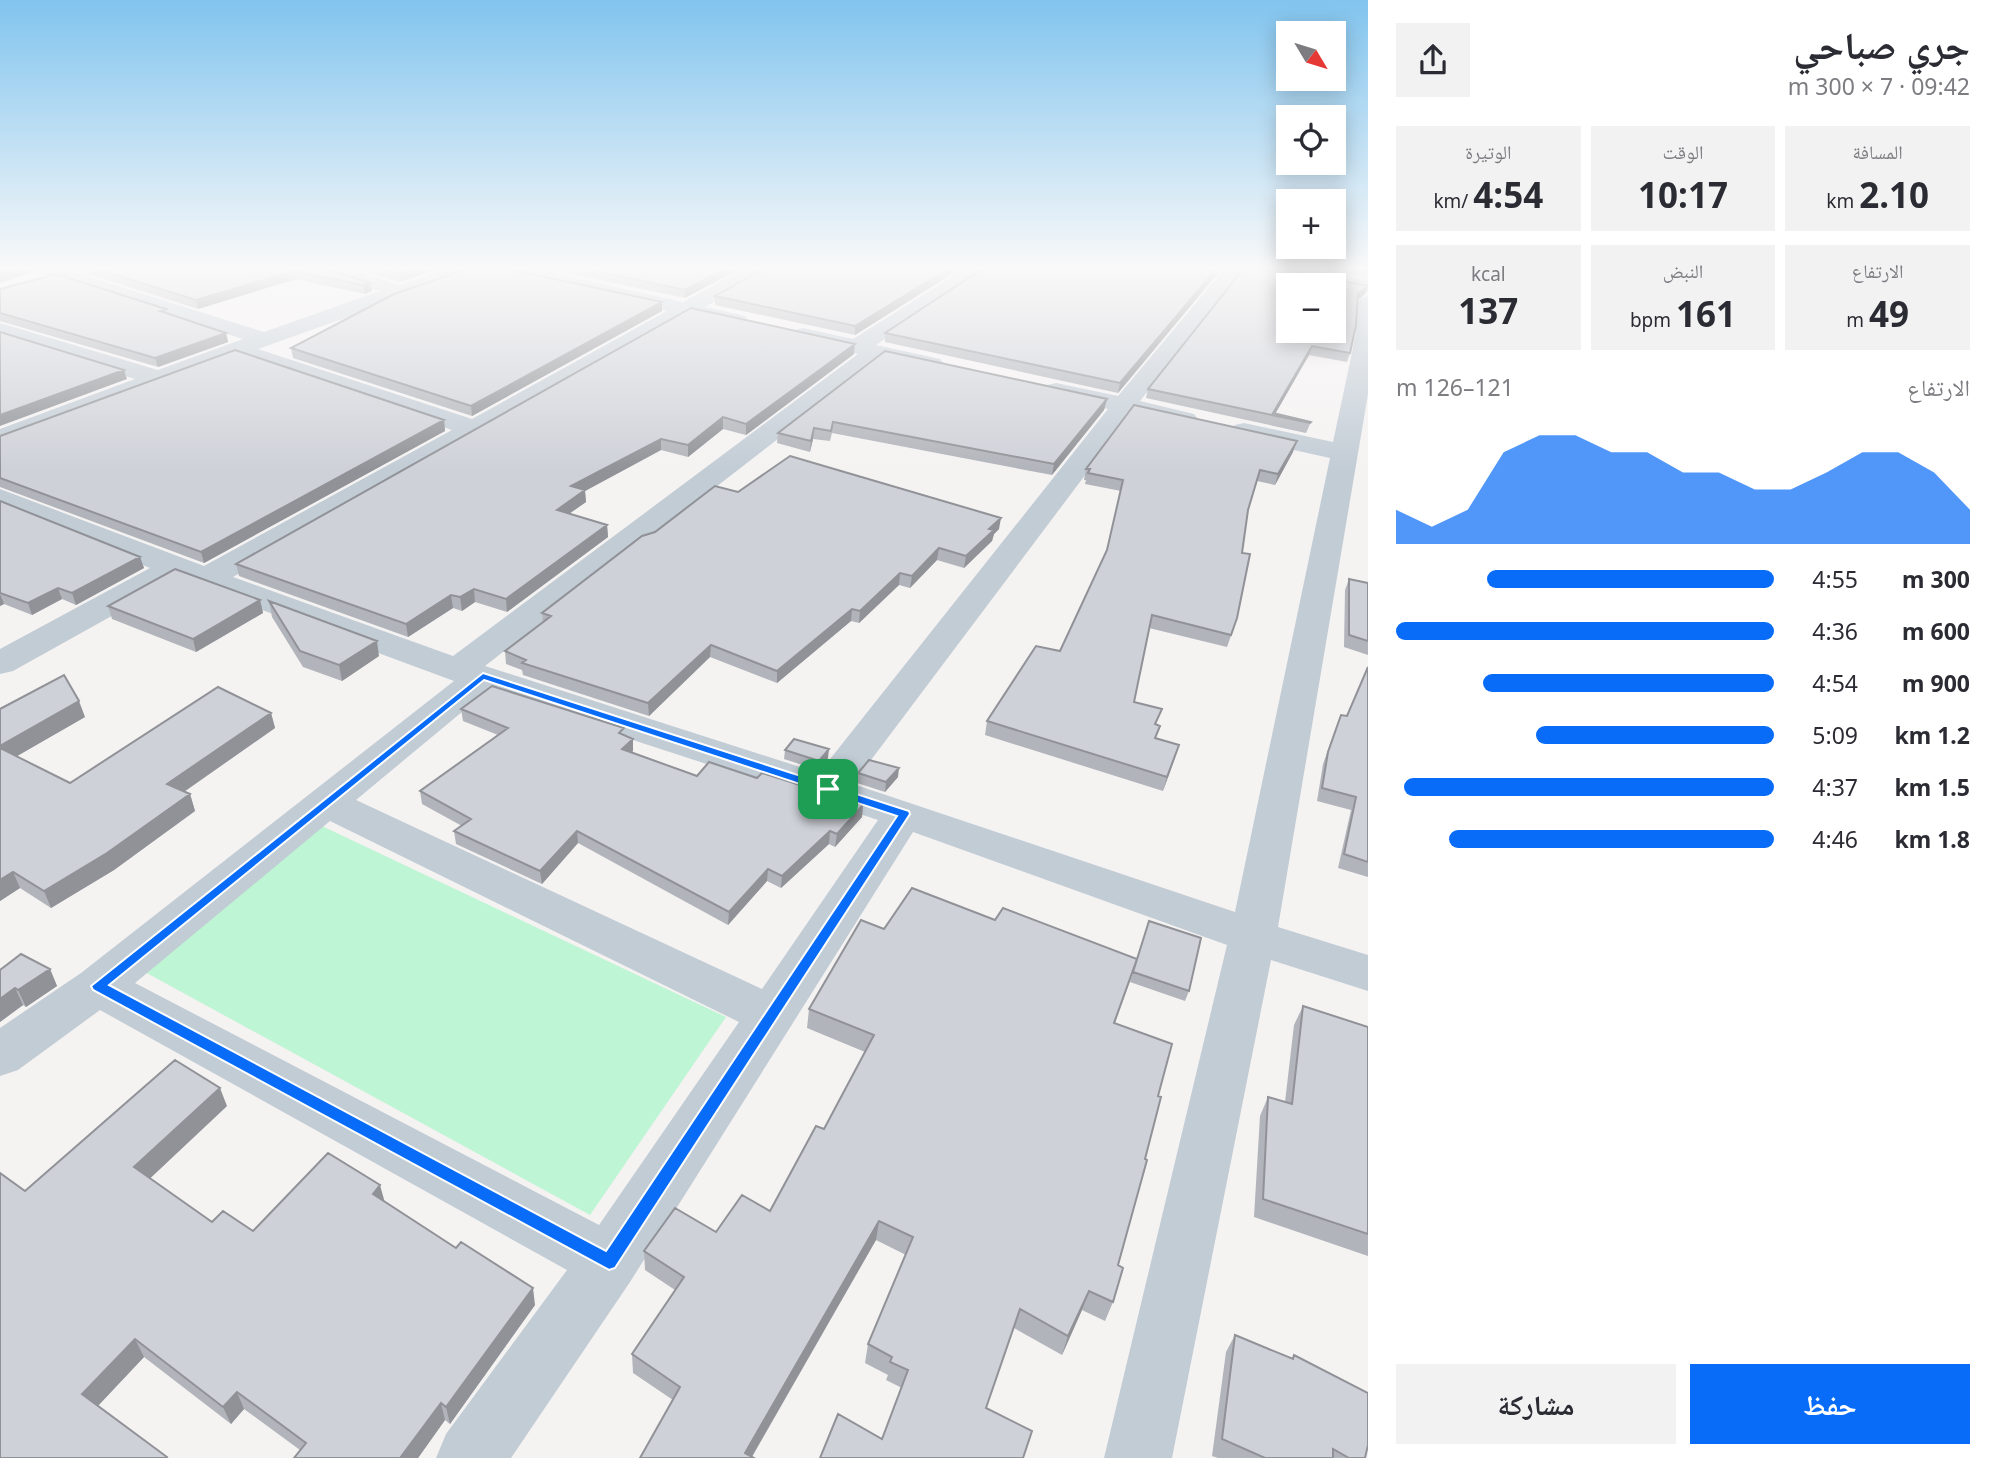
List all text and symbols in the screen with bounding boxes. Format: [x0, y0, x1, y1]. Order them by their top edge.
text: جري صباحي [1793, 18, 1970, 70]
north arrow [1276, 21, 1346, 91]
map controls [1276, 21, 1346, 343]
button: share [1396, 23, 1470, 97]
text: 09:42 · 7 × 300 m [1788, 70, 1970, 102]
button: locate [1276, 105, 1346, 175]
text: الوتيرة [1465, 139, 1511, 165]
text: الوقت [1663, 139, 1703, 165]
text: المسافة [1852, 139, 1903, 165]
text: 4:54 [1473, 171, 1543, 218]
text: 10:17 [1638, 171, 1728, 218]
text: 2.10 [1859, 171, 1929, 218]
text: /km [1433, 188, 1473, 214]
text: km [1826, 188, 1859, 214]
button: + [1276, 189, 1346, 259]
text: النبض [1663, 258, 1703, 284]
text: الارتفاع [1852, 258, 1904, 284]
text: kcal [1471, 261, 1506, 287]
button: − [1276, 273, 1346, 343]
text: 137 [1458, 287, 1518, 334]
text: 161 [1676, 290, 1736, 337]
text: 49 [1869, 290, 1909, 337]
text: bpm [1630, 307, 1676, 333]
text: m [1846, 307, 1869, 333]
text: 121–126 m [1396, 371, 1514, 403]
text: الارتفاع [1907, 371, 1970, 403]
text: 4:55 [1812, 563, 1858, 595]
text: 300 m [1902, 563, 1970, 595]
text: 4:36 [1812, 615, 1858, 647]
text: 600 m [1902, 615, 1970, 647]
text: 4:54 [1812, 667, 1858, 699]
text: 900 m [1902, 667, 1970, 699]
text: 5:09 [1812, 719, 1858, 751]
text: 1.2 km [1895, 719, 1970, 751]
pin [798, 759, 858, 819]
icon: arrive [809, 770, 847, 808]
text: 4:37 [1812, 771, 1858, 803]
text: 1.5 km [1895, 771, 1970, 803]
text: 4:46 [1812, 823, 1858, 855]
text: 1.8 km [1895, 823, 1970, 855]
button: مشاركة [1396, 1364, 1676, 1444]
button: حفظ [1690, 1364, 1970, 1444]

